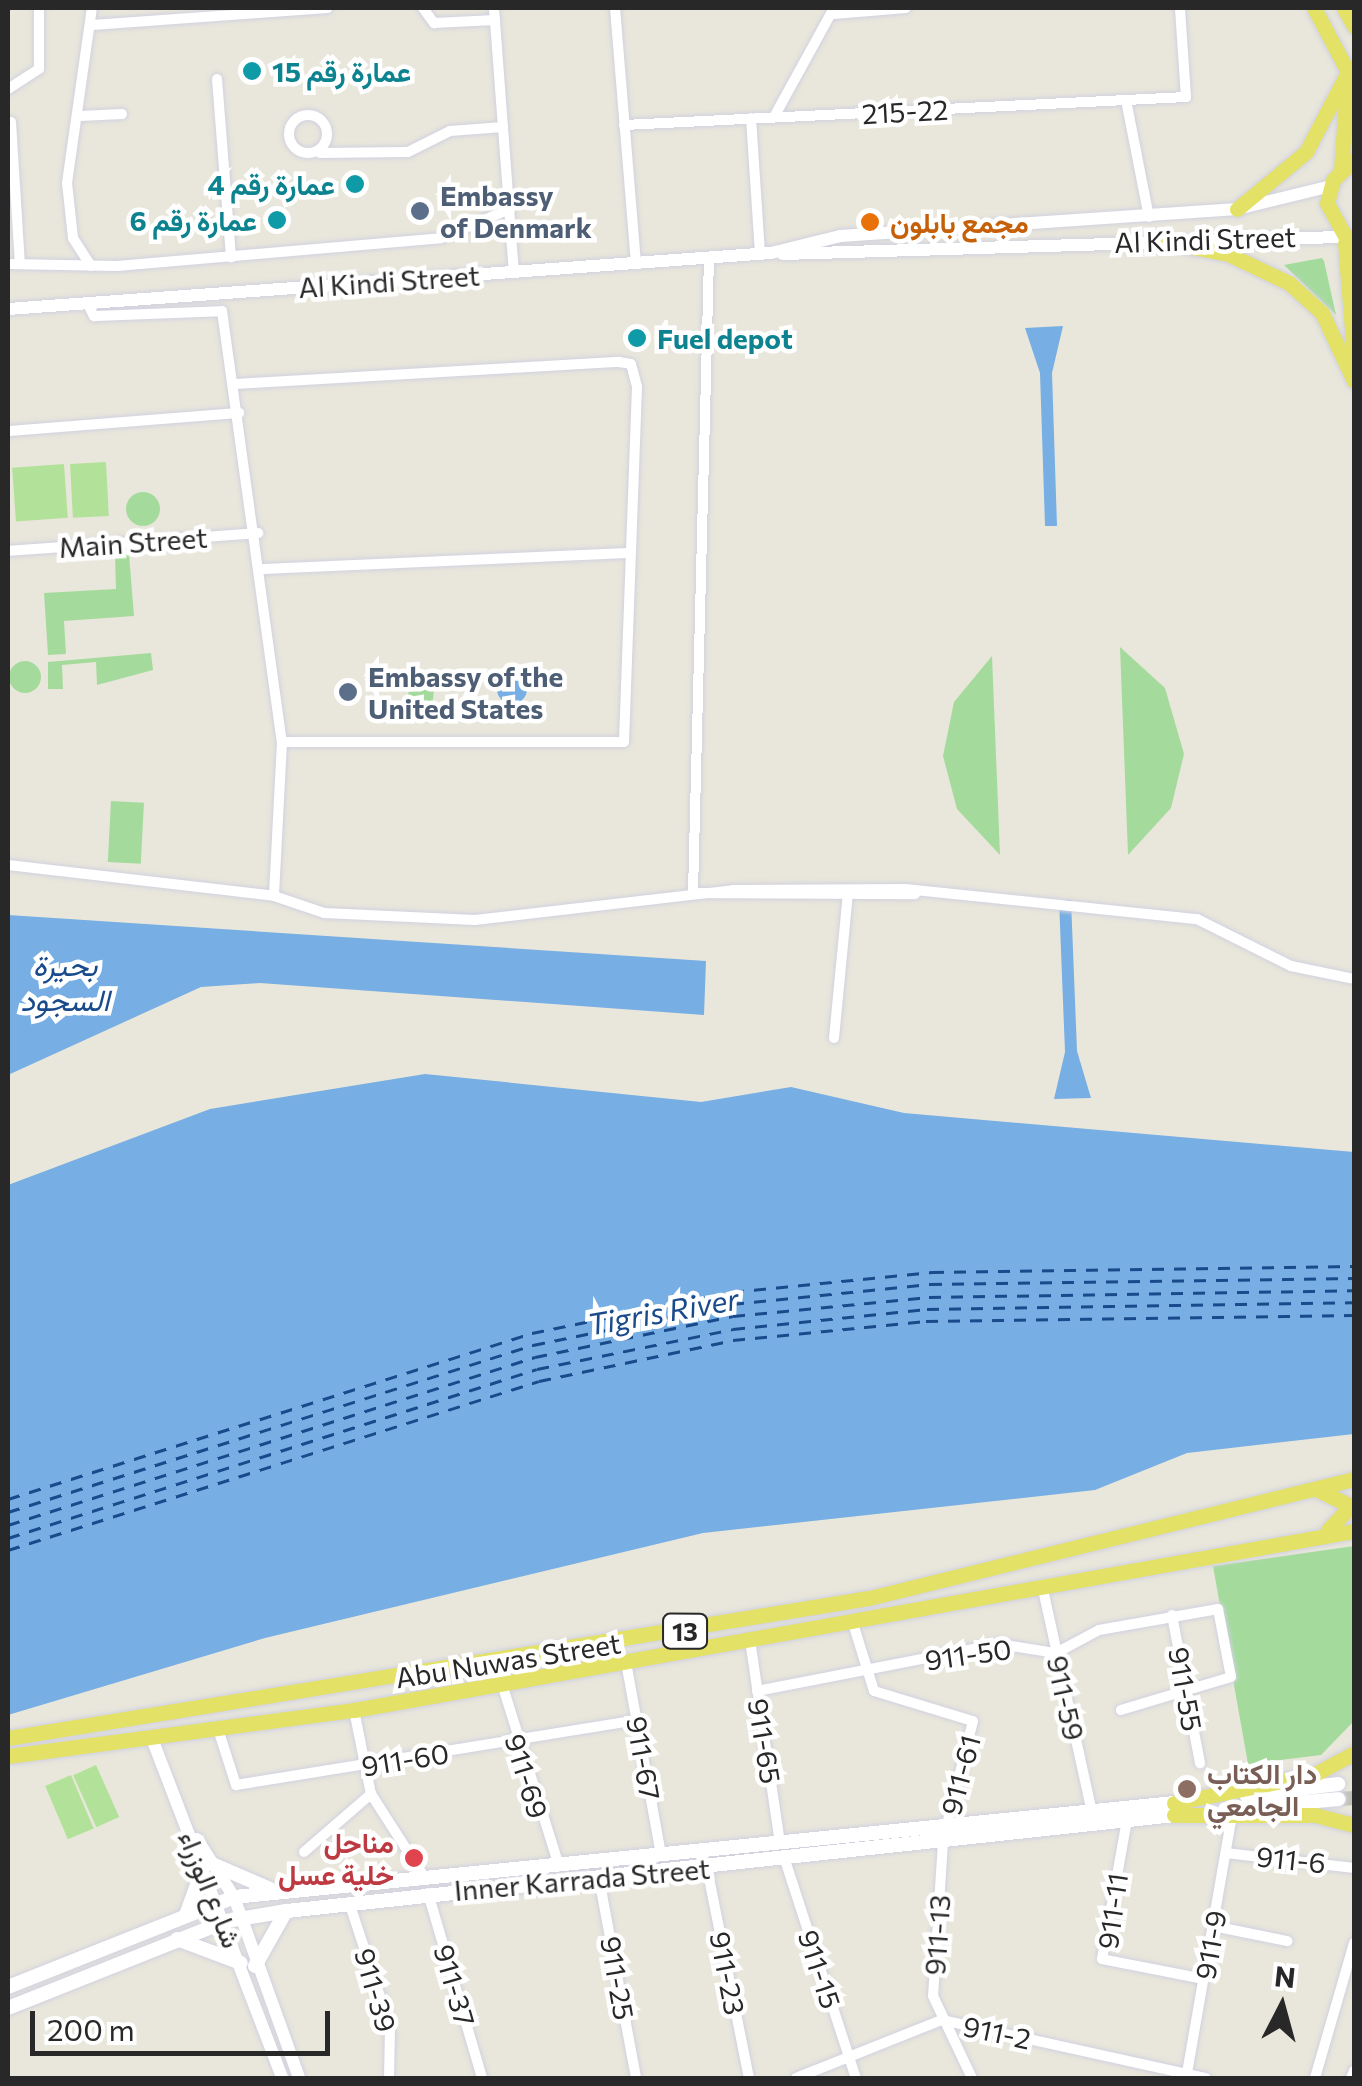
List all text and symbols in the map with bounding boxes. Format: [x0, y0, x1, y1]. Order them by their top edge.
place label: عمارة رقم 15 [272, 54, 411, 88]
marker: عمارة رقم 15 [241, 60, 263, 82]
street label: 215-22 [861, 92, 949, 130]
place label: عمارة رقم 4 [208, 167, 335, 201]
marker: عمارة رقم 4 [344, 173, 366, 195]
place label: Embassy of Denmark [440, 178, 592, 244]
marker: Embassy of Denmark [409, 200, 431, 222]
place label: عمارة رقم 6 [130, 203, 257, 237]
place label: مجمع بابلون [890, 205, 1029, 239]
marker: عمارة رقم 6 [266, 209, 288, 231]
marker: مجمع بابلون [859, 211, 881, 233]
street label: Al Kindi Street [1114, 219, 1296, 259]
street label: Al Kindi Street [297, 258, 481, 304]
place label: Fuel depot [657, 321, 793, 355]
marker: Fuel depot [626, 327, 648, 349]
street label: Main Street [58, 520, 208, 564]
place label: Embassy of the United States [368, 659, 563, 725]
marker: Embassy of the United States [337, 681, 359, 703]
water label: بحيرة السجود [20, 946, 110, 1016]
water label: Tigris River [585, 1280, 741, 1342]
road number: 13 [660, 1611, 710, 1651]
street label: Abu Nuwas Street [393, 1626, 623, 1694]
street label: 911-50 [923, 1631, 1013, 1677]
street label: 911-55 [1162, 1644, 1210, 1734]
street label: 911-59 [1041, 1653, 1091, 1743]
street label: 911-65 [742, 1696, 788, 1786]
street label: 911-67 [620, 1714, 668, 1802]
street label: 911-69 [498, 1730, 556, 1822]
street label: 911-61 [933, 1731, 987, 1819]
street label: 911-60 [359, 1736, 451, 1782]
place label: دار الكتاب الجامعي [1207, 1756, 1317, 1822]
marker: دار الكتاب الجامعي [1176, 1778, 1198, 1800]
place label: مناحل خلية عسل [278, 1825, 394, 1891]
street label: شارع الوزراء [172, 1826, 250, 1952]
street label: 911-6 [1255, 1839, 1327, 1879]
marker: مناحل خلية عسل [403, 1847, 425, 1869]
street label: Inner Karrada Street [453, 1851, 711, 1907]
street label: 911-11 [1090, 1871, 1134, 1951]
street label: 911-13 [917, 1894, 957, 1976]
street label: 911-9 [1187, 1908, 1233, 1982]
street label: 911-15 [792, 1925, 848, 2013]
street label: 911-23 [703, 1928, 753, 2018]
street label: 911-25 [594, 1934, 642, 2022]
street label: 911-37 [427, 1940, 483, 2030]
street label: 911-39 [348, 1944, 404, 2036]
north arrow [1232, 1956, 1332, 2056]
text: N [1273, 1958, 1297, 1994]
scale bar [35, 1991, 335, 2053]
street label: 911-2 [960, 2008, 1034, 2056]
text: 200 m [47, 2010, 135, 2047]

